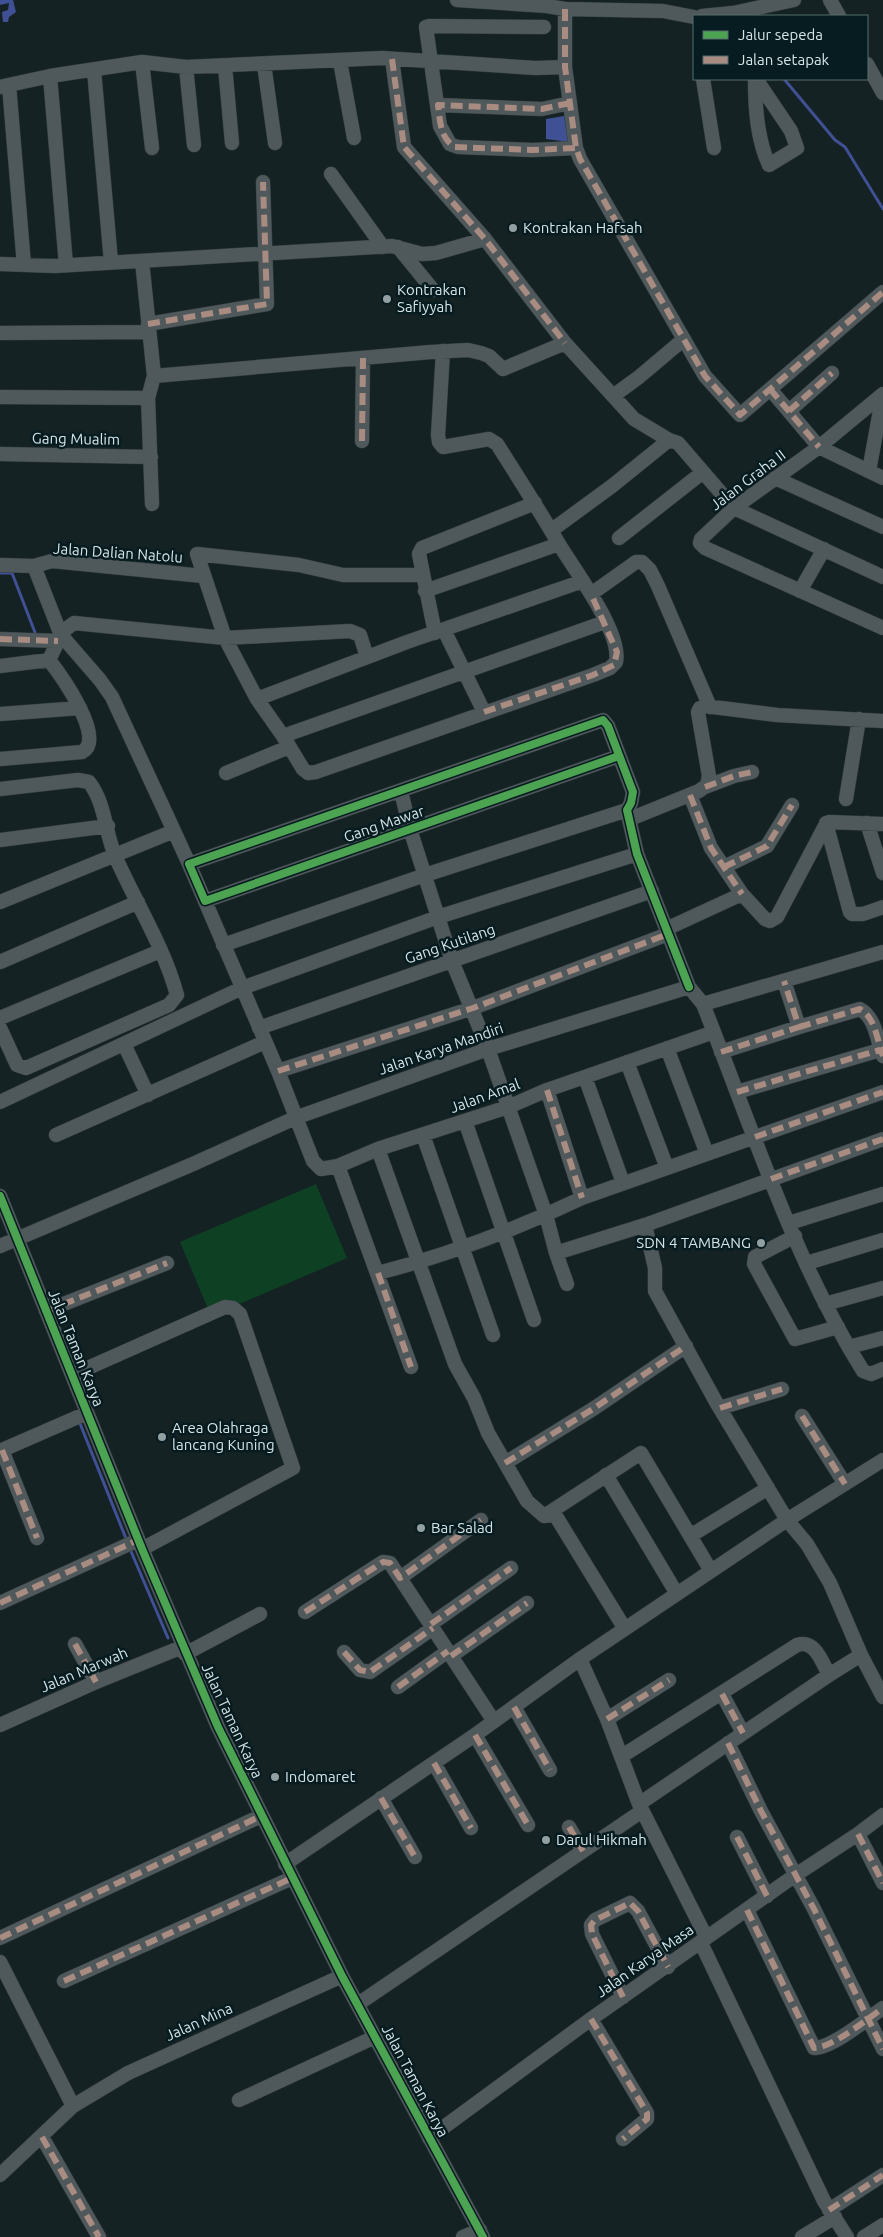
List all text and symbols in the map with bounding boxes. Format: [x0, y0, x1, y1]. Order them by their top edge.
legend [693, 15, 868, 80]
text: Jalur sepeda [738, 26, 823, 43]
text: Jalan setapak [738, 51, 830, 68]
place label: Kontrakan Hafsah [523, 219, 643, 236]
marker: Kontrakan Hafsah [507, 222, 519, 234]
place label: Kontrakan Safiyyah [397, 281, 466, 315]
marker: Kontrakan Safiyyah [381, 293, 393, 305]
street label: Gang Mualim [32, 429, 120, 448]
street label: Jalan Graha II [707, 446, 789, 513]
street label: Jalan Dalian Natolu [53, 539, 183, 566]
street label: Gang Mawar [341, 802, 427, 845]
street label: Gang Kutilang [402, 920, 497, 967]
street label: Jalan Karya Mandiri [376, 1019, 506, 1078]
street label: Jalan Amal [448, 1075, 522, 1116]
place label: SDN 4 TAMBANG [636, 1234, 751, 1251]
marker: SDN 4 TAMBANG [755, 1237, 767, 1249]
street label: Jalan Taman Karya [45, 1287, 108, 1409]
place label: Area Olahraga lancang Kuning [172, 1419, 275, 1453]
marker: Area Olahraga lancang Kuning [156, 1431, 168, 1443]
place label: Bar Salad [431, 1519, 493, 1536]
marker: Bar Salad [415, 1522, 427, 1534]
street label: Jalan Marwah [37, 1643, 130, 1696]
street label: Jalan Taman Karya [198, 1661, 266, 1781]
place label: Indomaret [285, 1768, 356, 1785]
marker: Indomaret [269, 1771, 281, 1783]
place label: Darul Hikmah [556, 1831, 647, 1848]
marker: Darul Hikmah [540, 1834, 552, 1846]
street label: Jalan Karya Masa [593, 1921, 697, 2001]
street label: Jalan Mina [163, 1999, 235, 2044]
street label: Jalan Taman Karya [379, 2022, 452, 2140]

